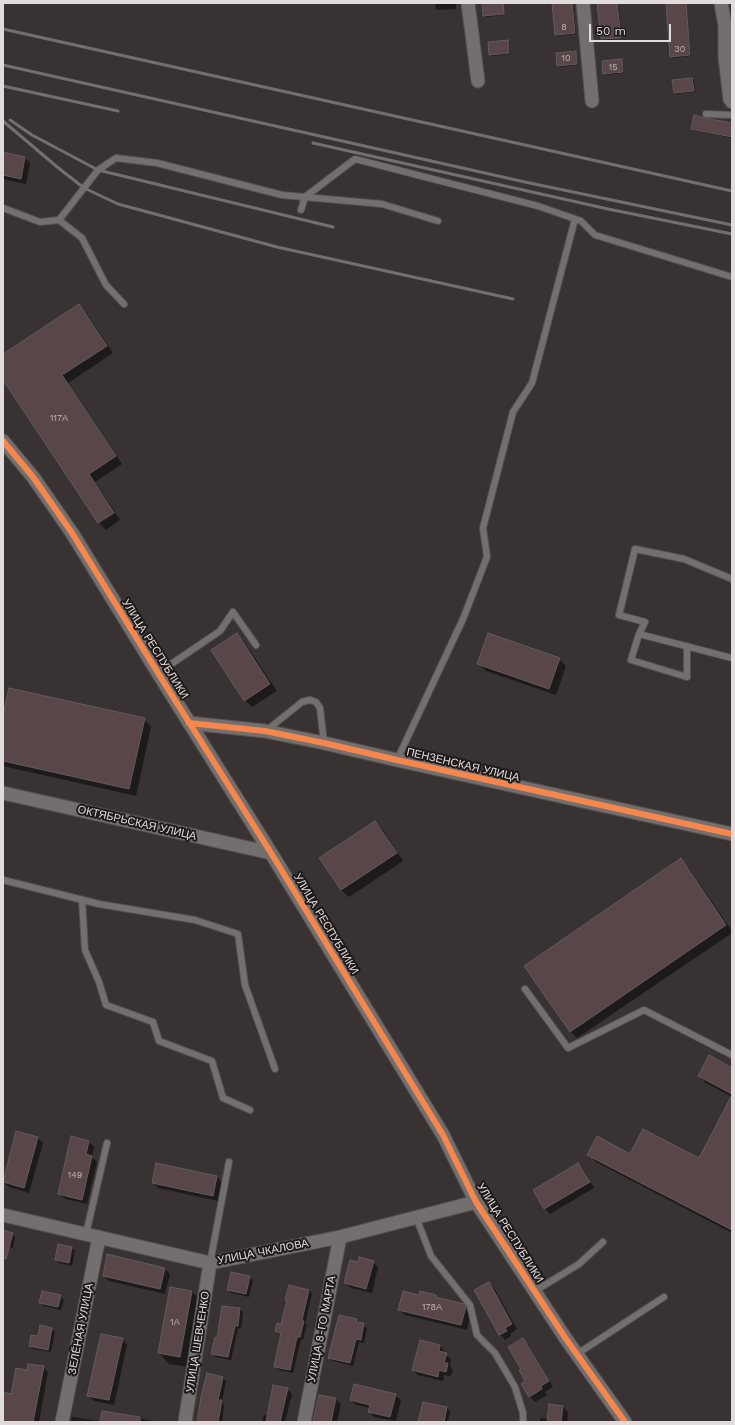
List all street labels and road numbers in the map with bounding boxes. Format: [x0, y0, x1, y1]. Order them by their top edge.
street label: УЛИЦА РЕСПУБЛИКИ [119, 597, 191, 701]
street label: ПЕНЗЕНСКАЯ УЛИЦА [405, 746, 521, 784]
street label: ОКТЯБРЬСКАЯ УЛИЦА [76, 803, 198, 843]
street label: УЛИЦА РЕСПУБЛИКИ [291, 871, 361, 977]
street label: УЛИЦА РЕСПУБЛИКИ [474, 1181, 546, 1285]
street label: УЛИЦА ЧКАЛОВА [216, 1237, 310, 1267]
street label: УЛИЦА 8-ГО МАРТА [305, 1275, 339, 1383]
street label: ЗЕЛЁНАЯ УЛИЦА [66, 1282, 96, 1376]
street label: УЛИЦА ШЕВЧЕНКО [183, 1290, 213, 1394]

